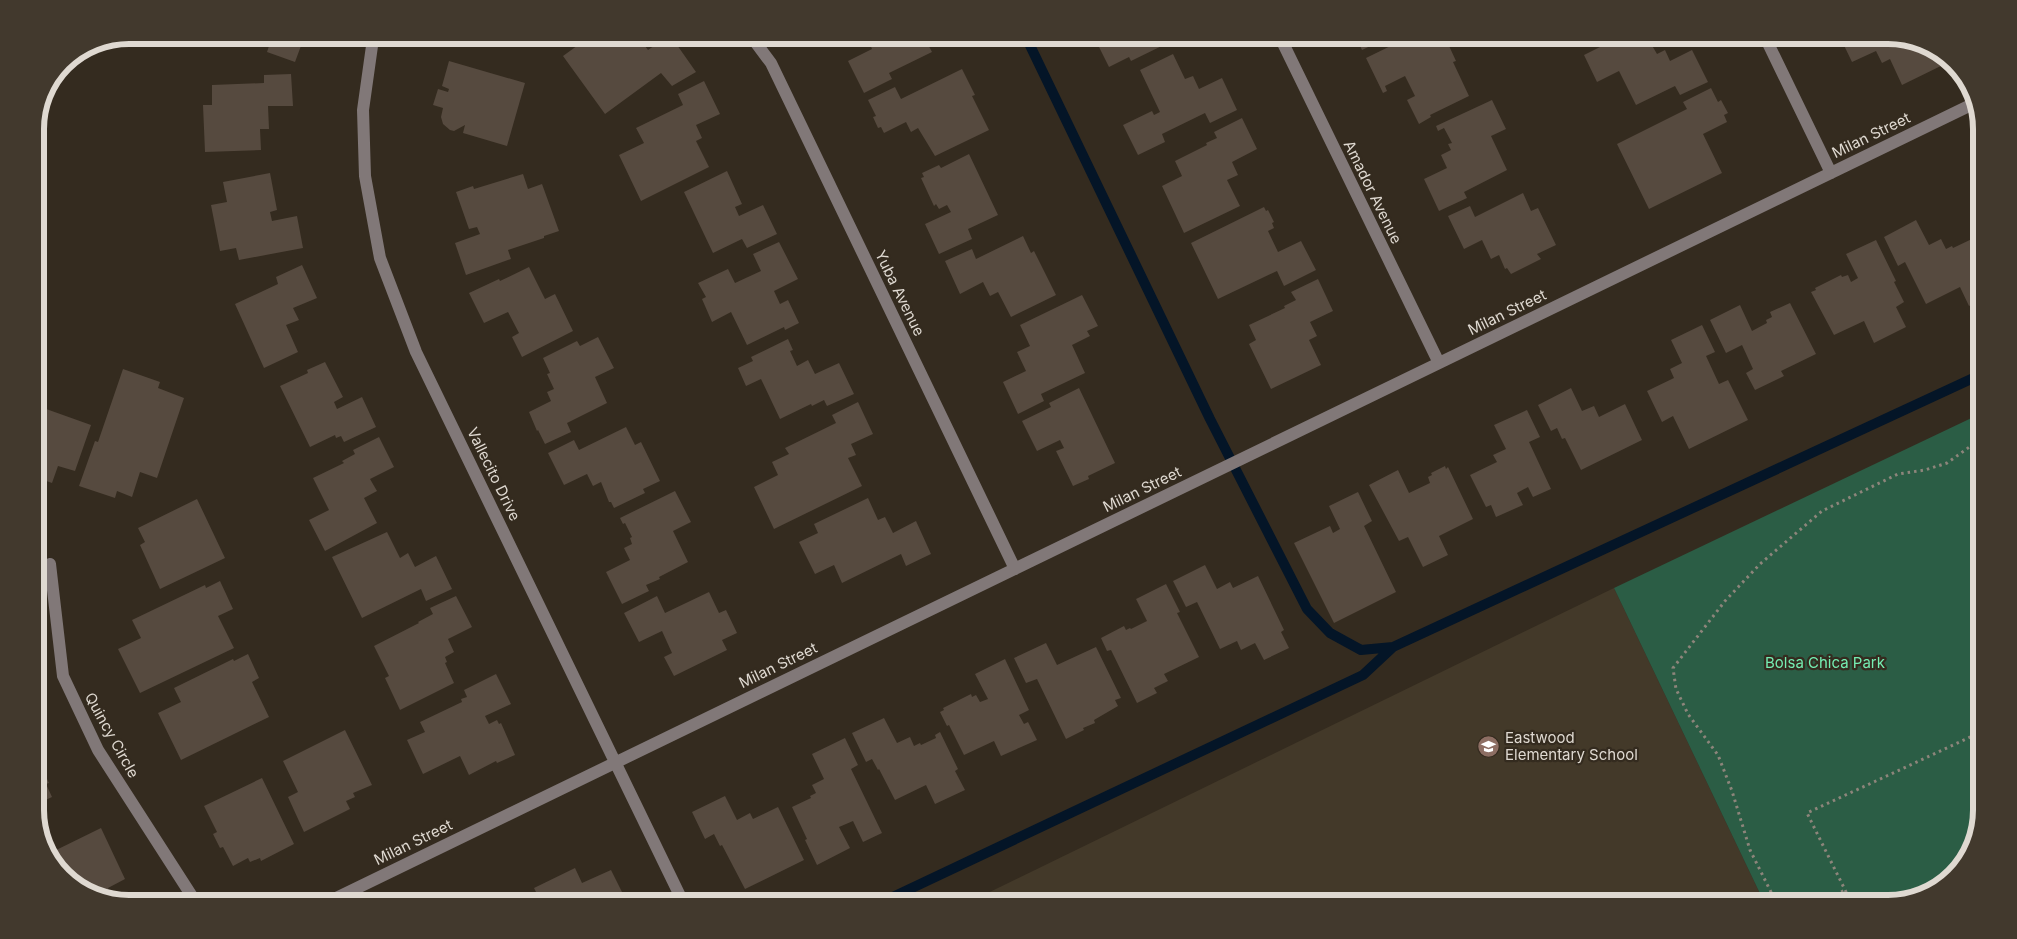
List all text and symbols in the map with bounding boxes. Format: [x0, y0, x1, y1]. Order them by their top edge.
street label: Milan Street [1829, 108, 1913, 162]
street label: Amador Avenue [1340, 137, 1406, 247]
street label: Yuba Avenue [871, 247, 929, 339]
street label: Milan Street [1465, 285, 1549, 339]
street label: Vallecito Drive [463, 424, 525, 524]
street label: Milan Street [1100, 462, 1184, 516]
street label: Milan Street [736, 638, 820, 692]
park label: Bolsa Chica Park [1765, 653, 1886, 672]
street label: Quincy Circle [81, 689, 143, 781]
place label: Eastwood Elementary School [1505, 728, 1638, 764]
school or university icon: Eastwood Elementary School [1477, 734, 1501, 758]
street label: Milan Street [371, 815, 455, 869]

